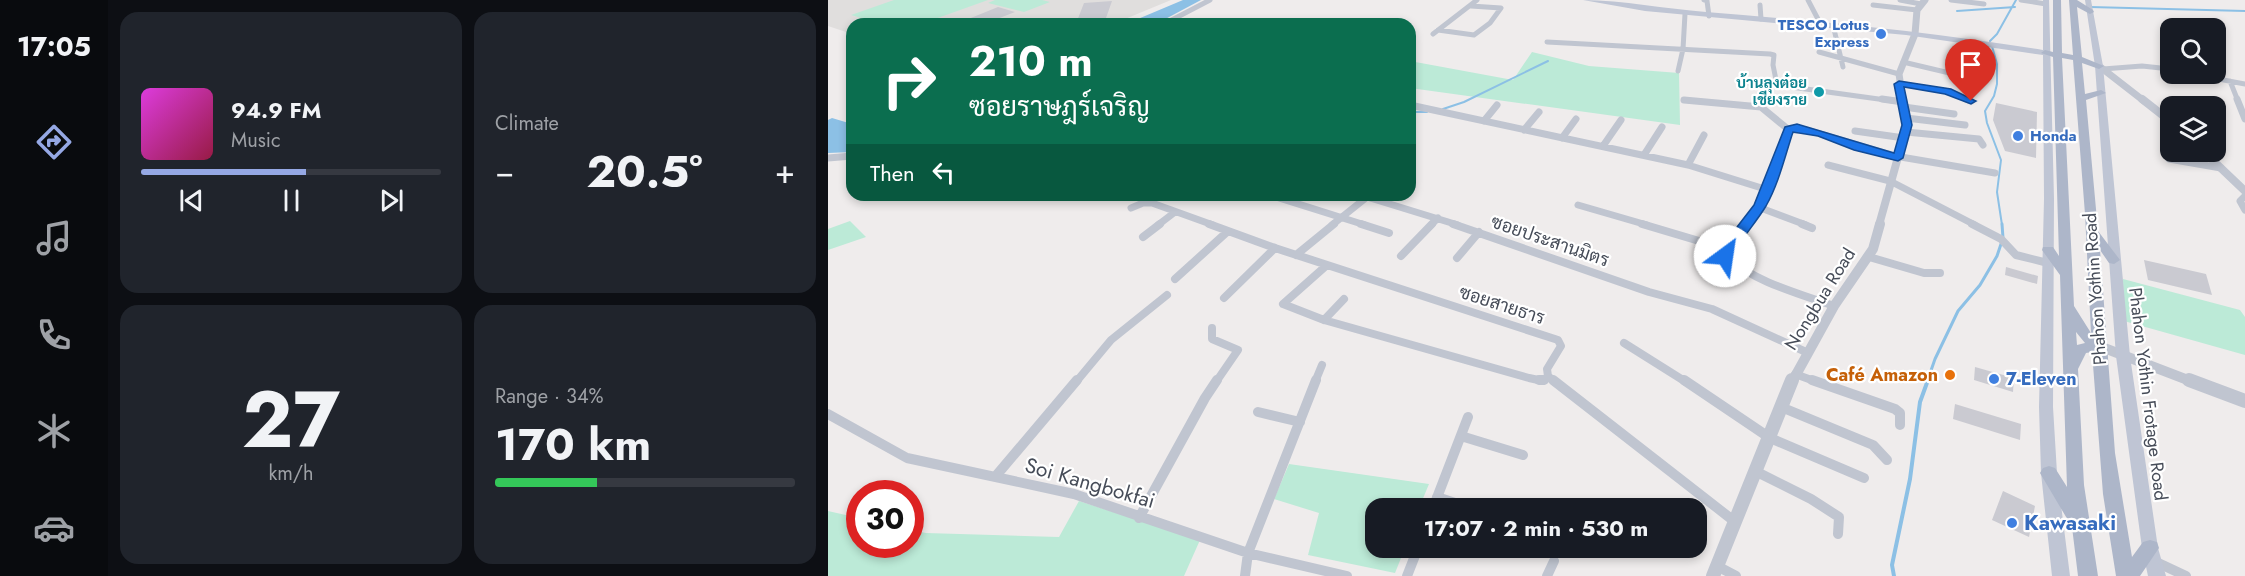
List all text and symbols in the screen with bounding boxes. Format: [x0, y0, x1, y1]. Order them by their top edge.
place label: TESCO Lotus Express [1778, 14, 1869, 53]
map controls [2160, 18, 2226, 162]
button: search [2160, 18, 2226, 84]
text: 17:05 [17, 27, 91, 66]
marker: TESCO Lotus Express [1874, 27, 1888, 41]
text: 210 m [969, 31, 1093, 92]
pin [1945, 39, 1996, 101]
icon: right [870, 42, 948, 120]
icon: arrive [1954, 48, 1987, 81]
place label: บ้านลุงต๋อย เชียงราย [1736, 72, 1807, 111]
marker: บ้านลุงต๋อย เชียงราย [1812, 85, 1826, 99]
text: ซอยราษฎร์เจริญ [969, 87, 1150, 126]
text: 94.9 FM [231, 94, 321, 126]
button: layers [2160, 96, 2226, 162]
text: Climate [495, 109, 559, 138]
icon: directions [33, 121, 75, 163]
place label: Honda [2030, 125, 2077, 147]
text: Music [231, 126, 281, 155]
marker: Honda [2011, 129, 2025, 143]
text: 20.5° [586, 139, 703, 204]
text: − [495, 148, 514, 195]
text: + [775, 148, 795, 195]
icon: left [927, 156, 960, 189]
text: Then [870, 157, 915, 189]
icon: previous [175, 184, 208, 217]
icon: pause [275, 184, 308, 217]
icon: next [375, 184, 408, 217]
street label: ซอยประสานมิตร [1487, 209, 1613, 273]
street label: Phahon Yothin Road [2077, 212, 2113, 366]
icon: music [33, 217, 75, 259]
position arrow [1693, 224, 1757, 288]
street label: Nongbua Road [1778, 243, 1862, 355]
street label: ซอยสายธาร [1456, 279, 1548, 331]
street label: Phahon Yothin Frotage Road [2122, 286, 2174, 502]
icon: phone [33, 314, 75, 356]
place label: Café Amazon [1826, 362, 1938, 388]
text: 27 [242, 364, 340, 476]
place label: 7-Eleven [2006, 366, 2077, 392]
marker: Café Amazon [1943, 368, 1957, 382]
marker: 7-Eleven [1987, 372, 2001, 386]
text: Range · 34% [495, 382, 604, 411]
icon: climate [33, 410, 75, 452]
text: 170 km [495, 412, 651, 477]
street label: Soi Kangbokfai [1021, 450, 1159, 516]
text: km/h [268, 459, 314, 488]
speed limit sign: 30 [846, 480, 924, 558]
icon: car [33, 507, 75, 549]
place label: Kawasaki [2024, 508, 2116, 538]
text: 17:07 · 2 min · 530 m [1424, 512, 1648, 544]
marker: Kawasaki [2005, 516, 2019, 530]

